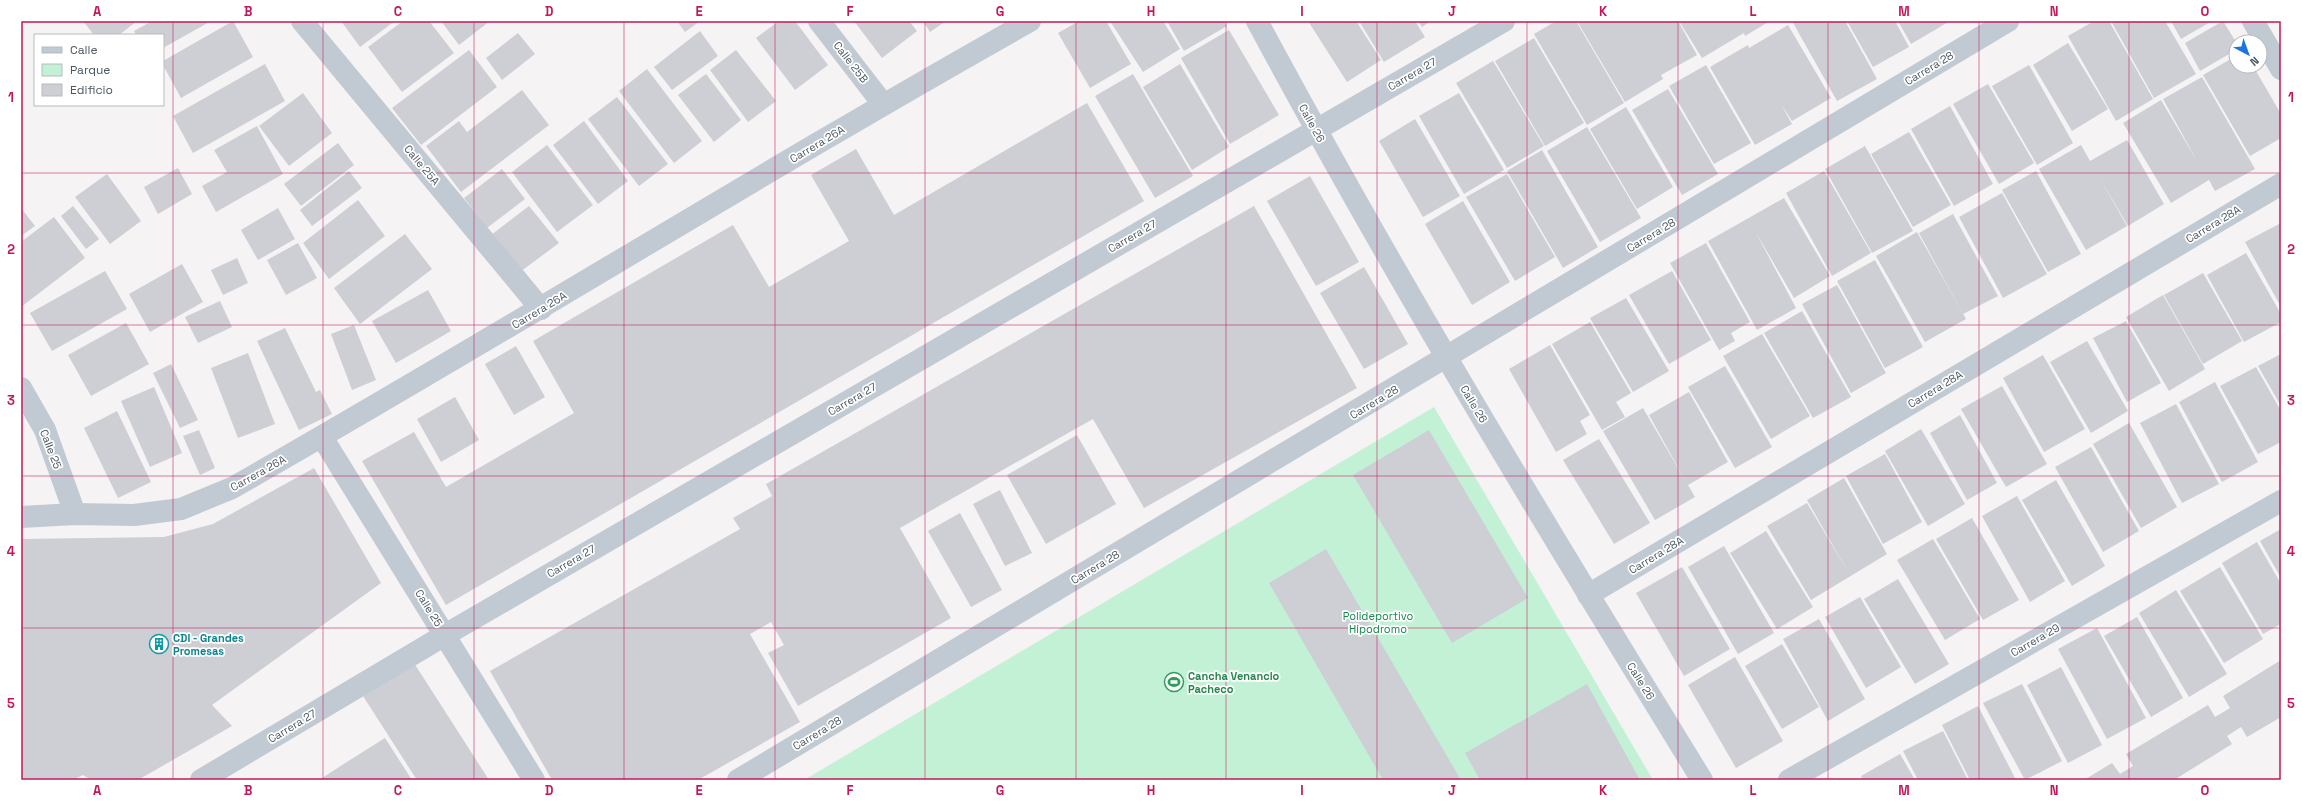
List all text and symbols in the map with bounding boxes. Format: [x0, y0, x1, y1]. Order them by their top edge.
text: A [93, 3, 102, 20]
text: B [244, 3, 253, 20]
text: C [394, 3, 402, 20]
text: D [545, 3, 554, 20]
text: E [695, 3, 703, 20]
text: F [847, 3, 854, 20]
text: G [996, 3, 1004, 20]
text: H [1147, 3, 1155, 20]
text: I [1300, 3, 1304, 20]
text: J [1448, 3, 1456, 20]
text: K [1599, 3, 1608, 20]
text: L [1749, 3, 1757, 20]
text: M [1898, 3, 1910, 20]
text: N [2050, 3, 2058, 20]
text: O [2201, 3, 2210, 20]
legend [34, 34, 164, 106]
north arrow [2228, 34, 2268, 74]
street label: Calle 25B [831, 39, 871, 85]
text: Calle [70, 42, 98, 58]
street label: Carrera 28 [1902, 48, 1956, 88]
street label: Carrera 27 [1385, 54, 1439, 94]
text: N [2247, 54, 2262, 69]
text: Parque [70, 62, 110, 78]
text: Edificio [70, 82, 113, 98]
text: 1 [8, 89, 14, 106]
text: 1 [2288, 89, 2294, 106]
street label: Calle 26 [1296, 101, 1328, 145]
street label: Carrera 26A [787, 122, 847, 166]
street label: Calle 25A [401, 142, 443, 188]
street label: Carrera 28A [2183, 202, 2243, 246]
street label: Carrera 28 [1624, 215, 1678, 255]
street label: Carrera 27 [1105, 216, 1159, 256]
text: 2 [7, 241, 15, 258]
text: 2 [2287, 241, 2295, 258]
street label: Carrera 26A [509, 288, 569, 332]
street label: Carrera 28A [1905, 367, 1965, 411]
street label: Carrera 27 [825, 379, 879, 419]
street label: Carrera 28 [1347, 382, 1401, 422]
street label: Calle 26 [1457, 383, 1491, 426]
text: 3 [7, 392, 15, 409]
text: 3 [2287, 392, 2295, 409]
street label: Calle 25 [37, 427, 65, 471]
street label: Carrera 26A [228, 452, 288, 494]
street label: Carrera 28A [1626, 533, 1686, 577]
street label: Carrera 27 [544, 541, 598, 581]
text: 4 [7, 543, 15, 560]
text: 4 [2287, 543, 2295, 560]
street label: Carrera 28 [1068, 547, 1122, 587]
street label: Calle 25 [412, 587, 446, 630]
park label: Polideportivo Hipodromo [1343, 609, 1413, 636]
street label: Carrera 29 [2008, 620, 2062, 660]
place label: CDI - Grandes Promesas [173, 631, 244, 658]
building icon: CDI - Grandes Promesas [148, 633, 170, 655]
street label: Calle 26 [1624, 660, 1658, 703]
place label: Cancha Venancio Pacheco [1188, 669, 1280, 696]
sports icon: Cancha Venancio Pacheco [1163, 671, 1185, 693]
text: 5 [7, 695, 15, 712]
text: 5 [2287, 695, 2295, 712]
street label: Carrera 27 [265, 706, 319, 746]
street label: Carrera 28 [790, 713, 844, 753]
text: A [93, 782, 102, 799]
text: B [244, 782, 253, 799]
text: C [394, 782, 402, 799]
text: D [545, 782, 554, 799]
text: E [695, 782, 703, 799]
text: F [847, 782, 854, 799]
text: G [996, 782, 1004, 799]
text: H [1147, 782, 1155, 799]
text: I [1300, 782, 1304, 799]
text: J [1448, 782, 1456, 799]
text: K [1599, 782, 1608, 799]
text: L [1749, 782, 1757, 799]
text: M [1898, 782, 1910, 799]
text: N [2050, 782, 2058, 799]
text: O [2201, 782, 2210, 799]

